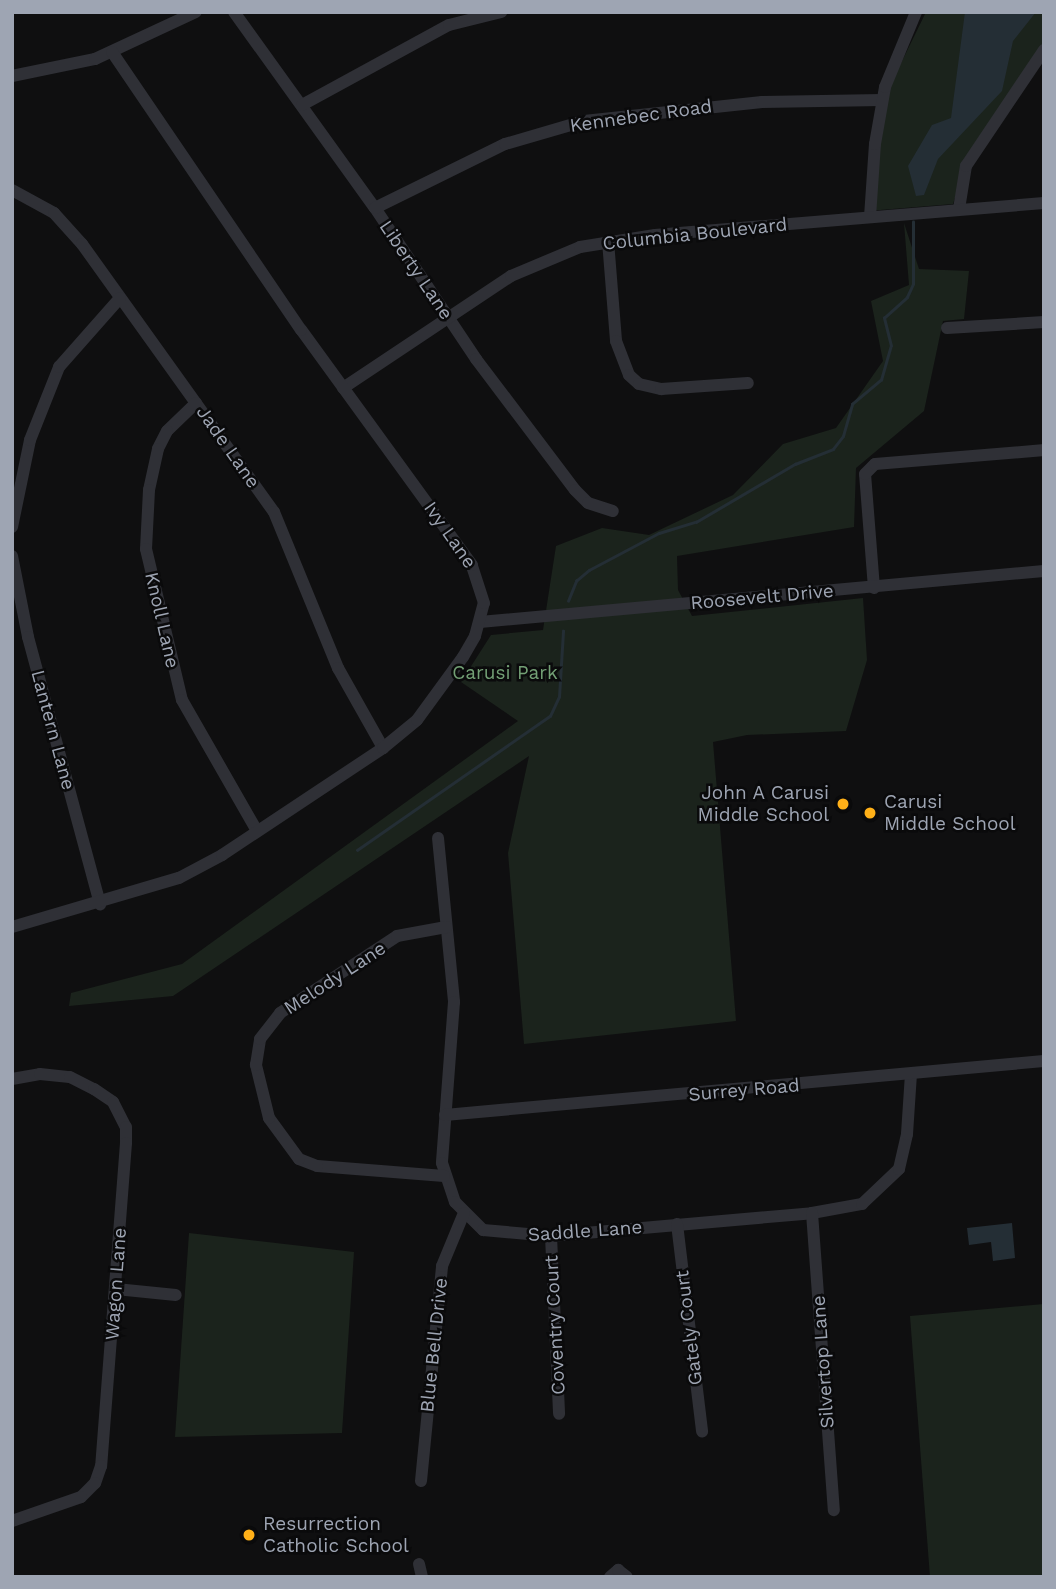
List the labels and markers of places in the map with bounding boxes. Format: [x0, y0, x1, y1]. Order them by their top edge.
place label: John A Carusi Middle School [697, 782, 829, 826]
place label: Carusi Middle School [884, 791, 1016, 835]
marker: John A Carusi Middle School [835, 796, 851, 812]
marker: Carusi Middle School [862, 805, 878, 821]
place label: Resurrection Catholic School [263, 1513, 409, 1557]
marker: Resurrection Catholic School [241, 1527, 257, 1543]

